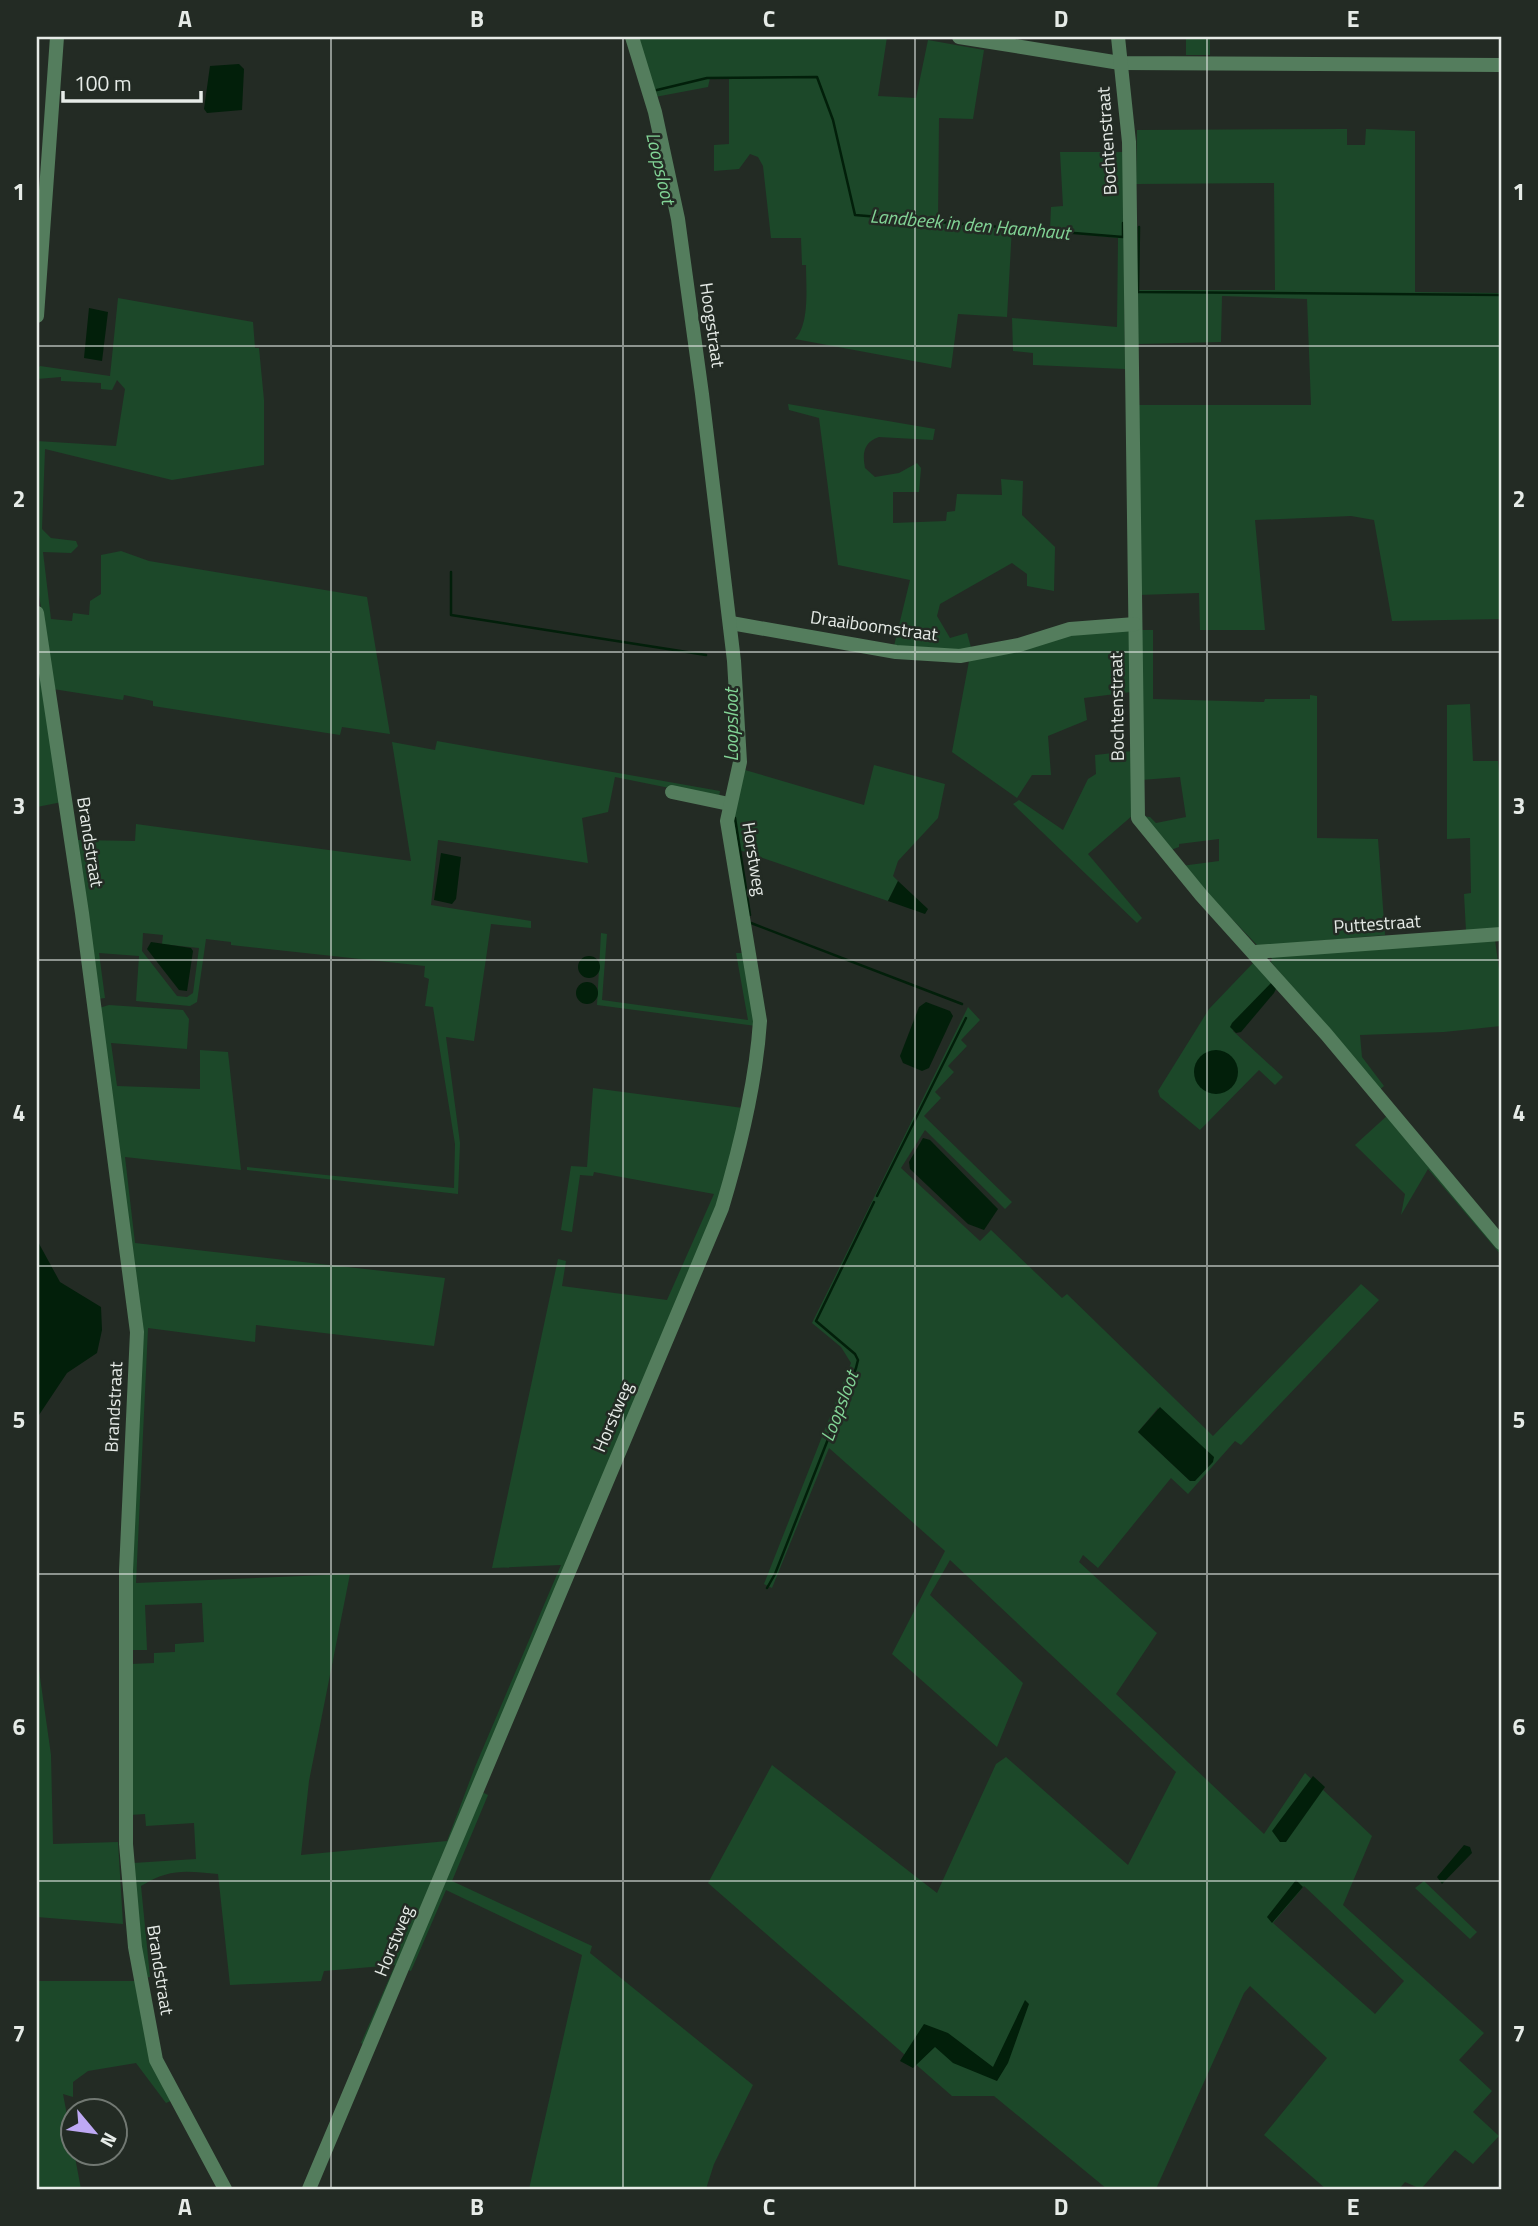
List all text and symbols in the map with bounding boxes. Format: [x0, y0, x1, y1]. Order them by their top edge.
text: A [178, 1, 192, 36]
text: B [470, 1, 484, 36]
text: C [763, 1, 775, 36]
text: D [1054, 1, 1068, 36]
text: E [1347, 1, 1359, 36]
scale bar [63, 60, 201, 104]
text: 100 m [74, 67, 131, 99]
street label: Bochtenstraat [1089, 85, 1124, 196]
water label: Loopsloot [639, 129, 684, 209]
text: 1 [13, 174, 25, 209]
text: 1 [1513, 174, 1525, 209]
water label: Landbeek in den Haanhaut [869, 200, 1073, 247]
street label: Hoogstraat [693, 281, 732, 370]
text: 2 [13, 481, 25, 516]
text: 2 [1513, 481, 1525, 516]
street label: Draaiboomstraat [809, 603, 940, 648]
street label: Bochtenstraat [1102, 652, 1131, 761]
water label: Loopsloot [716, 686, 745, 762]
text: 3 [13, 788, 25, 823]
text: 3 [1513, 788, 1525, 823]
street label: Brandstraat [70, 795, 111, 890]
street label: Horstweg [735, 820, 774, 898]
street label: Puttestraat [1333, 907, 1422, 940]
text: 4 [13, 1095, 25, 1130]
text: 4 [1513, 1095, 1525, 1130]
street label: Brandstraat [98, 1360, 129, 1453]
water label: Loopsloot [812, 1365, 866, 1445]
street label: Horstweg [586, 1377, 640, 1456]
text: 5 [13, 1402, 25, 1437]
text: 5 [1513, 1402, 1525, 1437]
text: 6 [13, 1709, 26, 1744]
text: 6 [1513, 1709, 1526, 1744]
street label: Horstweg [367, 1901, 420, 1980]
street label: Brandstraat [140, 1923, 181, 2018]
text: 7 [13, 2016, 25, 2051]
text: 7 [1513, 2016, 1525, 2051]
north arrow [60, 2096, 130, 2166]
text: N [93, 2128, 125, 2153]
text: A [178, 2189, 192, 2224]
text: B [470, 2189, 484, 2224]
text: C [763, 2189, 775, 2224]
text: D [1054, 2189, 1068, 2224]
text: E [1347, 2189, 1359, 2224]

